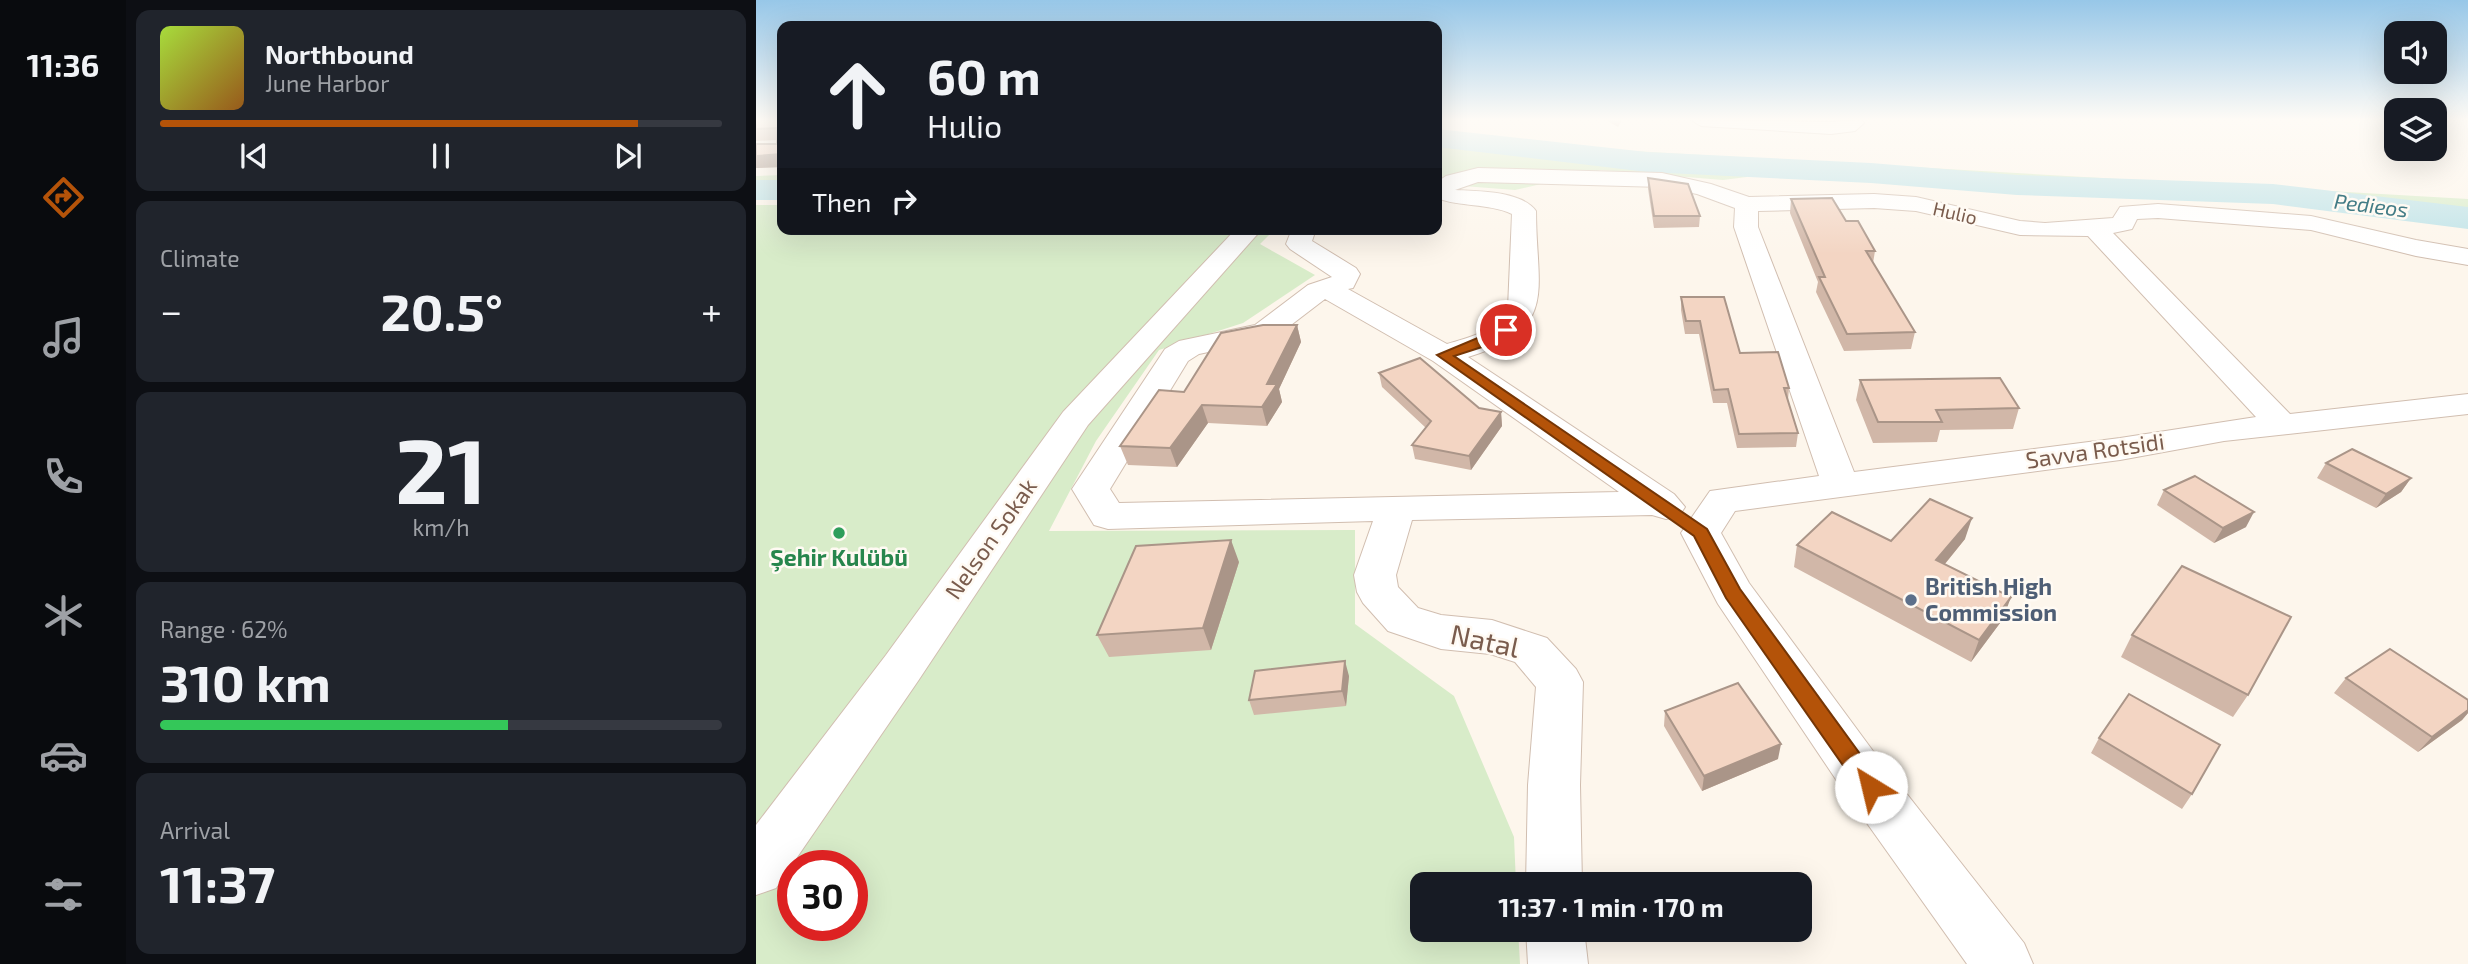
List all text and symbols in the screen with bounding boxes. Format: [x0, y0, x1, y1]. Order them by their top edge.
map controls [2384, 21, 2447, 161]
button: sound [2384, 21, 2447, 84]
text: Northbound [265, 38, 414, 69]
text: 11:36 [27, 45, 99, 83]
text: 60 m [927, 46, 1041, 105]
icon: ahead [812, 49, 903, 140]
text: June Harbor [265, 69, 389, 97]
button: layers [2384, 98, 2447, 161]
text: Hulio [927, 106, 1002, 144]
icon: previous [235, 137, 273, 175]
icon: pause [422, 137, 460, 175]
icon: next [609, 137, 647, 175]
icon: directions [39, 173, 88, 222]
icon: right [885, 182, 923, 220]
text: Then [812, 186, 871, 217]
water label: Pedieos [2333, 188, 2410, 221]
street label: Hulio [1931, 196, 1979, 229]
text: Climate [160, 244, 240, 272]
text: 20.5° [380, 279, 503, 341]
text: − [160, 287, 182, 333]
text: + [701, 287, 722, 333]
pin [1476, 300, 1536, 360]
icon: arrive [1487, 311, 1525, 349]
icon: music [39, 313, 88, 362]
text: 21 [395, 413, 487, 522]
street label: Savva Rotsidi [2024, 426, 2166, 474]
icon: phone [39, 452, 88, 501]
street label: Nelson Sokak [938, 473, 1042, 604]
text: km/h [412, 513, 470, 541]
marker: Şehir Kulübü [831, 525, 847, 541]
place label: Şehir Kulübü [770, 543, 908, 572]
place label: British High Commission [1925, 572, 2057, 626]
icon: climate [39, 591, 88, 640]
marker: British High Commission [1903, 592, 1919, 608]
text: Range · 62% [160, 615, 288, 643]
street label: Natal [1448, 616, 1523, 664]
text: 310 km [160, 650, 331, 712]
icon: car [39, 731, 88, 780]
position arrow [1834, 750, 1908, 824]
text: Arrival [160, 816, 230, 844]
speed limit sign: 30 [777, 850, 868, 941]
text: 11:37 [160, 851, 275, 913]
icon: filters [39, 870, 88, 919]
text: 11:37 · 1 min · 170 m [1498, 891, 1724, 922]

